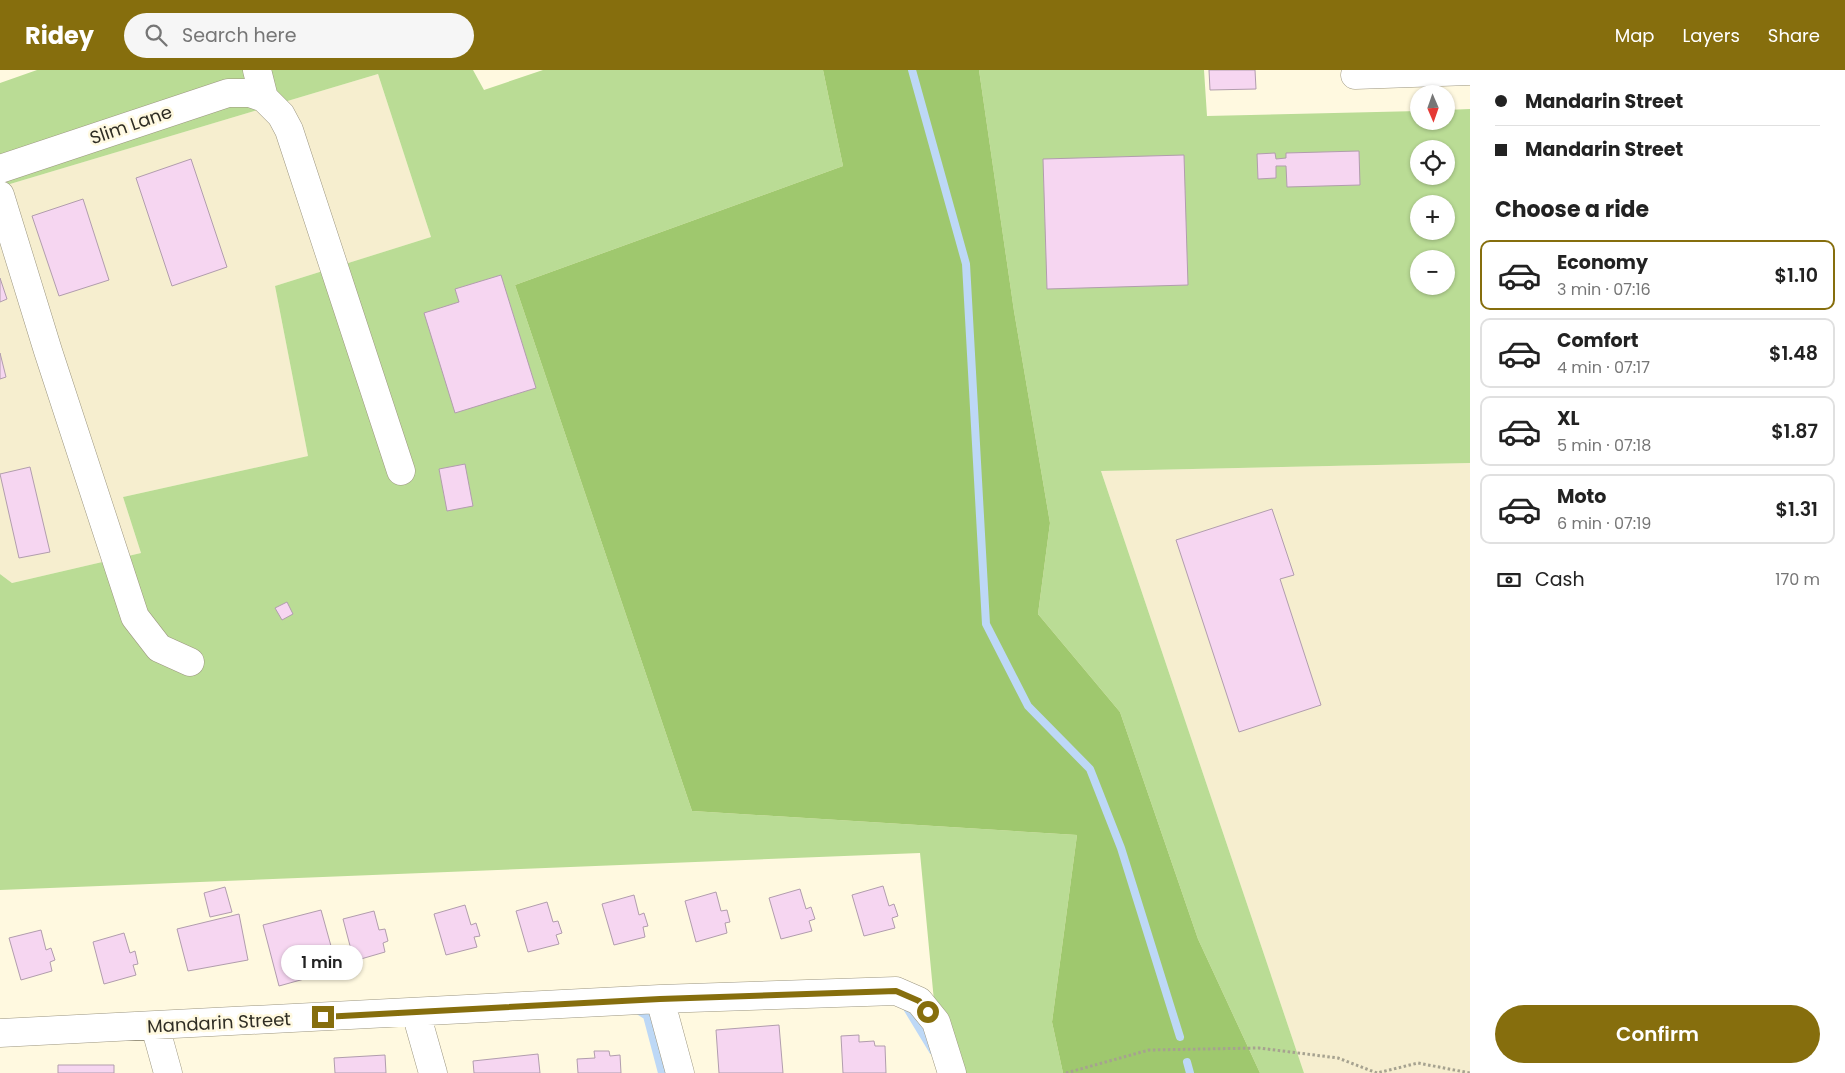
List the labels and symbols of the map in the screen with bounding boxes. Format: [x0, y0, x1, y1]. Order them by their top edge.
north arrow [1410, 85, 1455, 130]
street label: Slim Lane [86, 99, 175, 150]
callout: 1 min [282, 944, 364, 980]
route start [917, 1001, 939, 1023]
street label: Mandarin Street [147, 1006, 291, 1039]
route end [312, 1006, 334, 1028]

